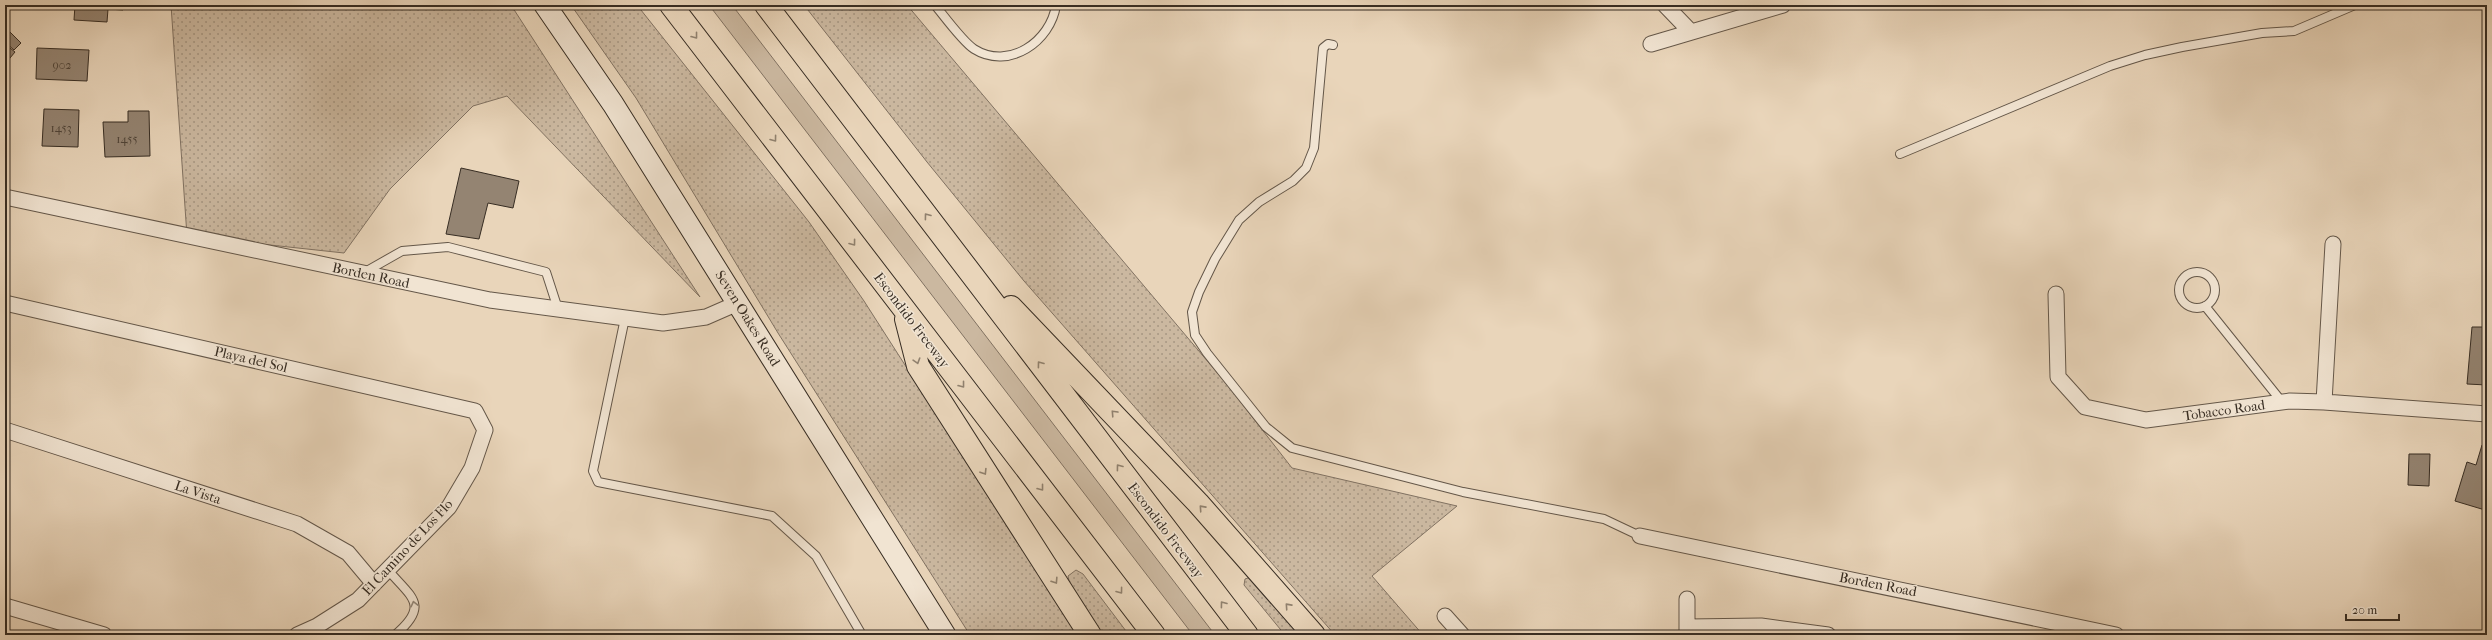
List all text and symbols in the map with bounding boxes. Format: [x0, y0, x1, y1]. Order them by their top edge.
one-way arrow [690, 31, 697, 38]
house number: 902 [52, 58, 72, 72]
house number: 1453 [50, 121, 72, 135]
house number: 1455 [116, 132, 138, 146]
one-way arrow [769, 135, 776, 142]
one-way arrow [924, 213, 932, 220]
one-way arrow [848, 238, 855, 245]
street label: Borden Road [331, 259, 412, 292]
street label: Seven Oakes Road [711, 267, 784, 370]
street label: Escondido Freeway [870, 269, 953, 372]
street label: Playa del Sol [213, 343, 289, 376]
one-way arrow [912, 357, 921, 364]
one-way arrow [1037, 361, 1044, 368]
one-way arrow [957, 381, 964, 388]
street label: Tobacco Road [2182, 396, 2267, 425]
one-way arrow [1111, 410, 1119, 418]
one-way arrow [1116, 465, 1123, 472]
one-way arrow [980, 468, 987, 475]
street label: La Vista [172, 477, 224, 508]
street label: Escondido Freeway [1124, 479, 1207, 582]
one-way arrow [1036, 484, 1044, 491]
street label: El Camino de Los Flo [358, 496, 456, 599]
one-way arrow [1200, 506, 1207, 513]
street label: Borden Road [1838, 569, 1919, 600]
one-way arrow [1050, 577, 1058, 584]
one-way arrow [1115, 587, 1122, 594]
scale bar [2346, 596, 2399, 622]
one-way arrow [410, 601, 418, 608]
one-way arrow [1220, 601, 1228, 608]
one-way arrow [1286, 603, 1293, 611]
text: 20 m [2352, 603, 2377, 617]

